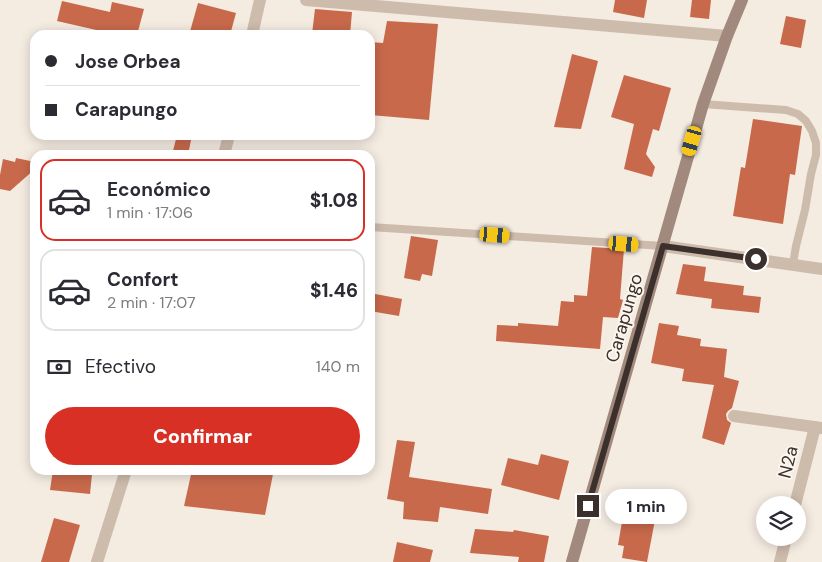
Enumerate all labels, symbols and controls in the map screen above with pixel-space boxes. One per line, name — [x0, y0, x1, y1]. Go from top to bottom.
text: Jose Orbea — [75, 49, 181, 74]
text: Carapungo — [75, 97, 177, 122]
car — [680, 125, 703, 157]
text: Económico — [107, 177, 211, 202]
icon: car — [47, 178, 92, 223]
text: $1.08 — [310, 188, 358, 213]
text: 1 min · 17:06 — [107, 202, 193, 223]
car — [479, 226, 510, 244]
car — [608, 235, 639, 253]
route start — [745, 248, 767, 270]
text: Confort — [107, 267, 179, 292]
icon: car — [47, 268, 92, 313]
street label: Carapungo — [600, 271, 648, 365]
text: $1.46 — [310, 278, 358, 303]
text: 2 min · 17:07 — [107, 292, 195, 313]
icon: cash — [45, 353, 73, 381]
text: Efectivo — [85, 354, 156, 379]
text: 140 m — [316, 356, 360, 377]
button: Confirmar — [45, 407, 360, 465]
street label: N2a — [772, 443, 804, 481]
callout: 1 min — [606, 488, 688, 524]
route end — [577, 495, 599, 517]
text: 1 min — [626, 496, 666, 517]
map controls — [756, 496, 806, 546]
button: layers — [756, 496, 806, 546]

